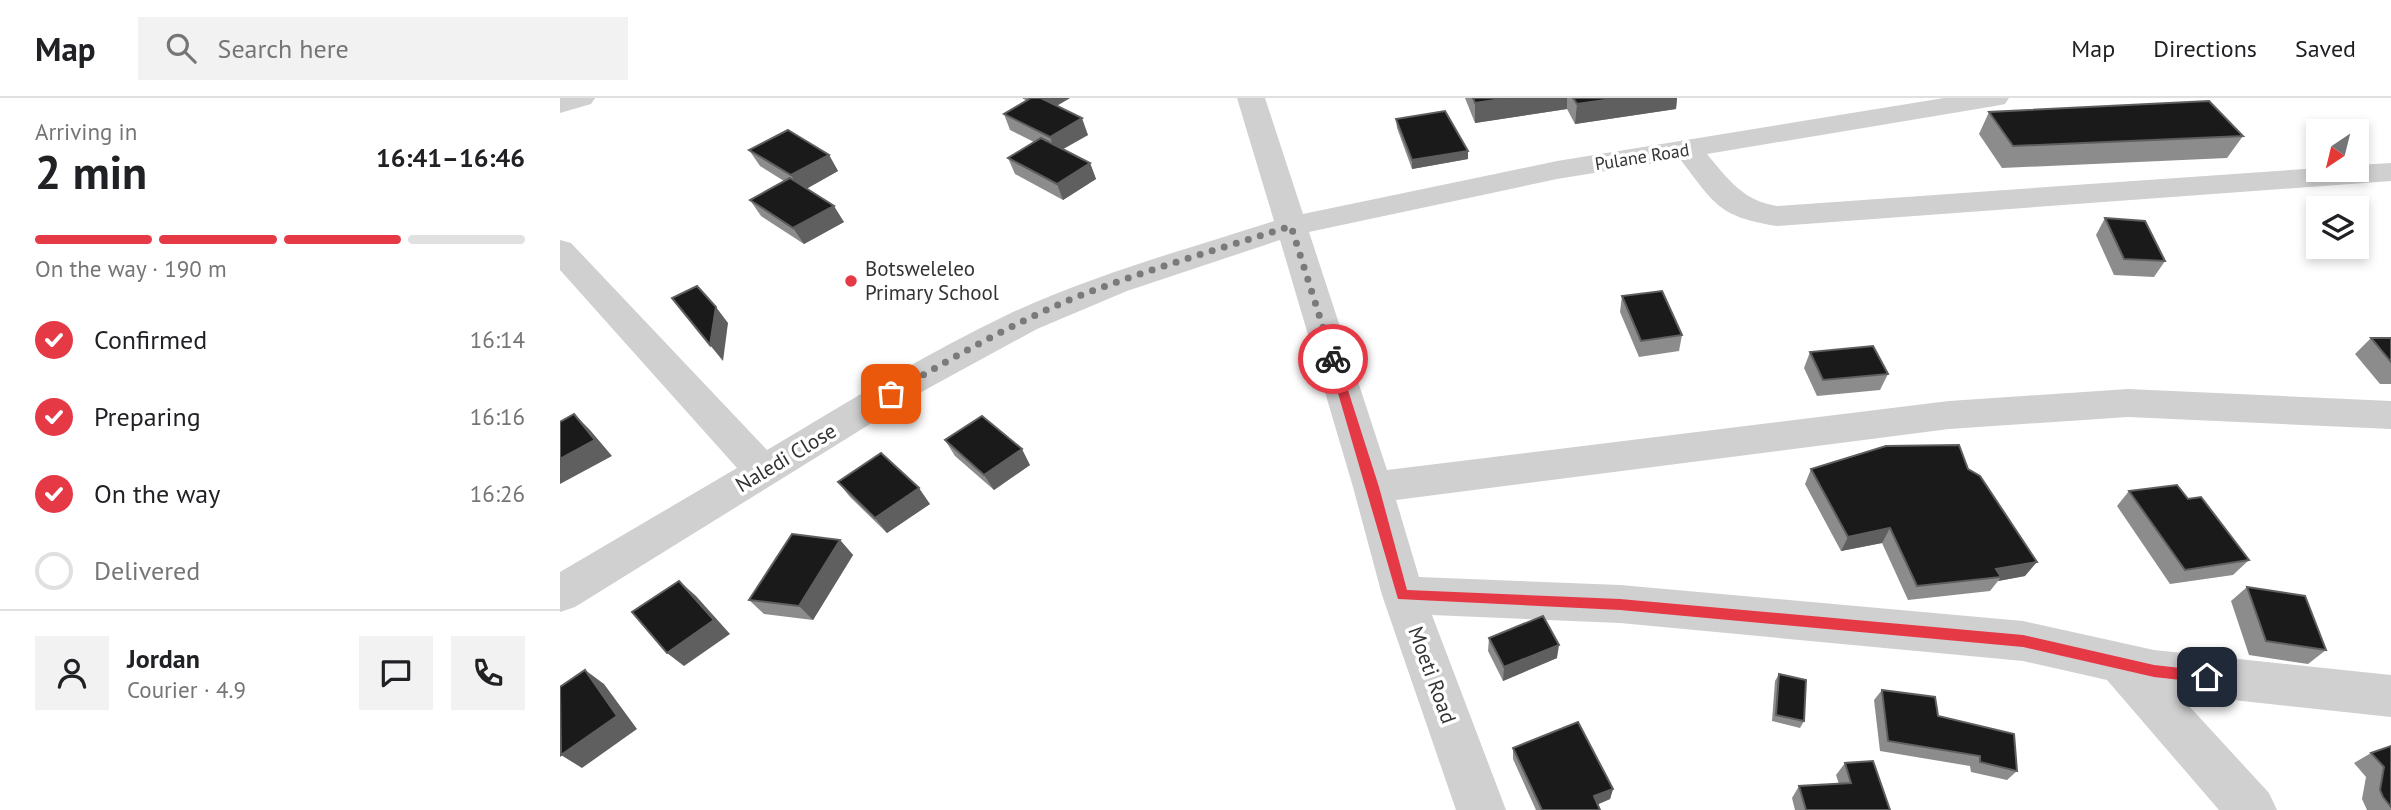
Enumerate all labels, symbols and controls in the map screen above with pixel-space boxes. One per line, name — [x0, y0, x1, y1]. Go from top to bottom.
search box — [138, 17, 628, 80]
text: Map — [35, 27, 96, 70]
icon: search — [162, 29, 200, 67]
text: Search here — [218, 32, 349, 65]
text: Map — [2071, 33, 2115, 64]
text: Directions — [2153, 33, 2257, 64]
text: Saved — [2295, 33, 2356, 64]
text: Arriving in — [35, 117, 137, 146]
north arrow — [2306, 119, 2370, 182]
map controls — [2306, 119, 2369, 259]
street label: Pulane Road — [1593, 138, 1691, 175]
text: 16:41–16:46 — [376, 141, 525, 174]
text: 2 min — [35, 142, 147, 202]
button: layers — [2306, 196, 2369, 259]
text: On the way · 190 m — [35, 254, 227, 283]
place label: Botsweleleo Primary School — [865, 255, 999, 306]
marker: Botsweleleo Primary School — [843, 273, 859, 289]
icon: check — [35, 321, 73, 359]
text: Confirmed — [94, 323, 207, 356]
courier — [1298, 324, 1368, 394]
text: 16:14 — [470, 325, 525, 354]
icon: bike — [1314, 340, 1352, 378]
pin — [861, 364, 921, 424]
icon: bag — [872, 375, 910, 413]
icon: check — [35, 398, 73, 436]
text: Preparing — [94, 400, 201, 433]
text: 16:16 — [470, 402, 525, 431]
street label: Naledi Close — [730, 417, 841, 498]
icon: check — [35, 475, 73, 513]
text: On the way — [94, 477, 220, 510]
text: 16:26 — [470, 479, 525, 508]
text: Delivered — [94, 554, 200, 587]
street label: Moeti Road — [1402, 623, 1462, 727]
button: person — [35, 636, 109, 710]
button: chat — [359, 636, 433, 710]
button: phone — [451, 636, 525, 710]
text: Jordan — [127, 642, 200, 675]
pin — [2177, 647, 2237, 707]
icon: home — [2188, 658, 2226, 696]
text: Courier · 4.9 — [127, 675, 246, 704]

